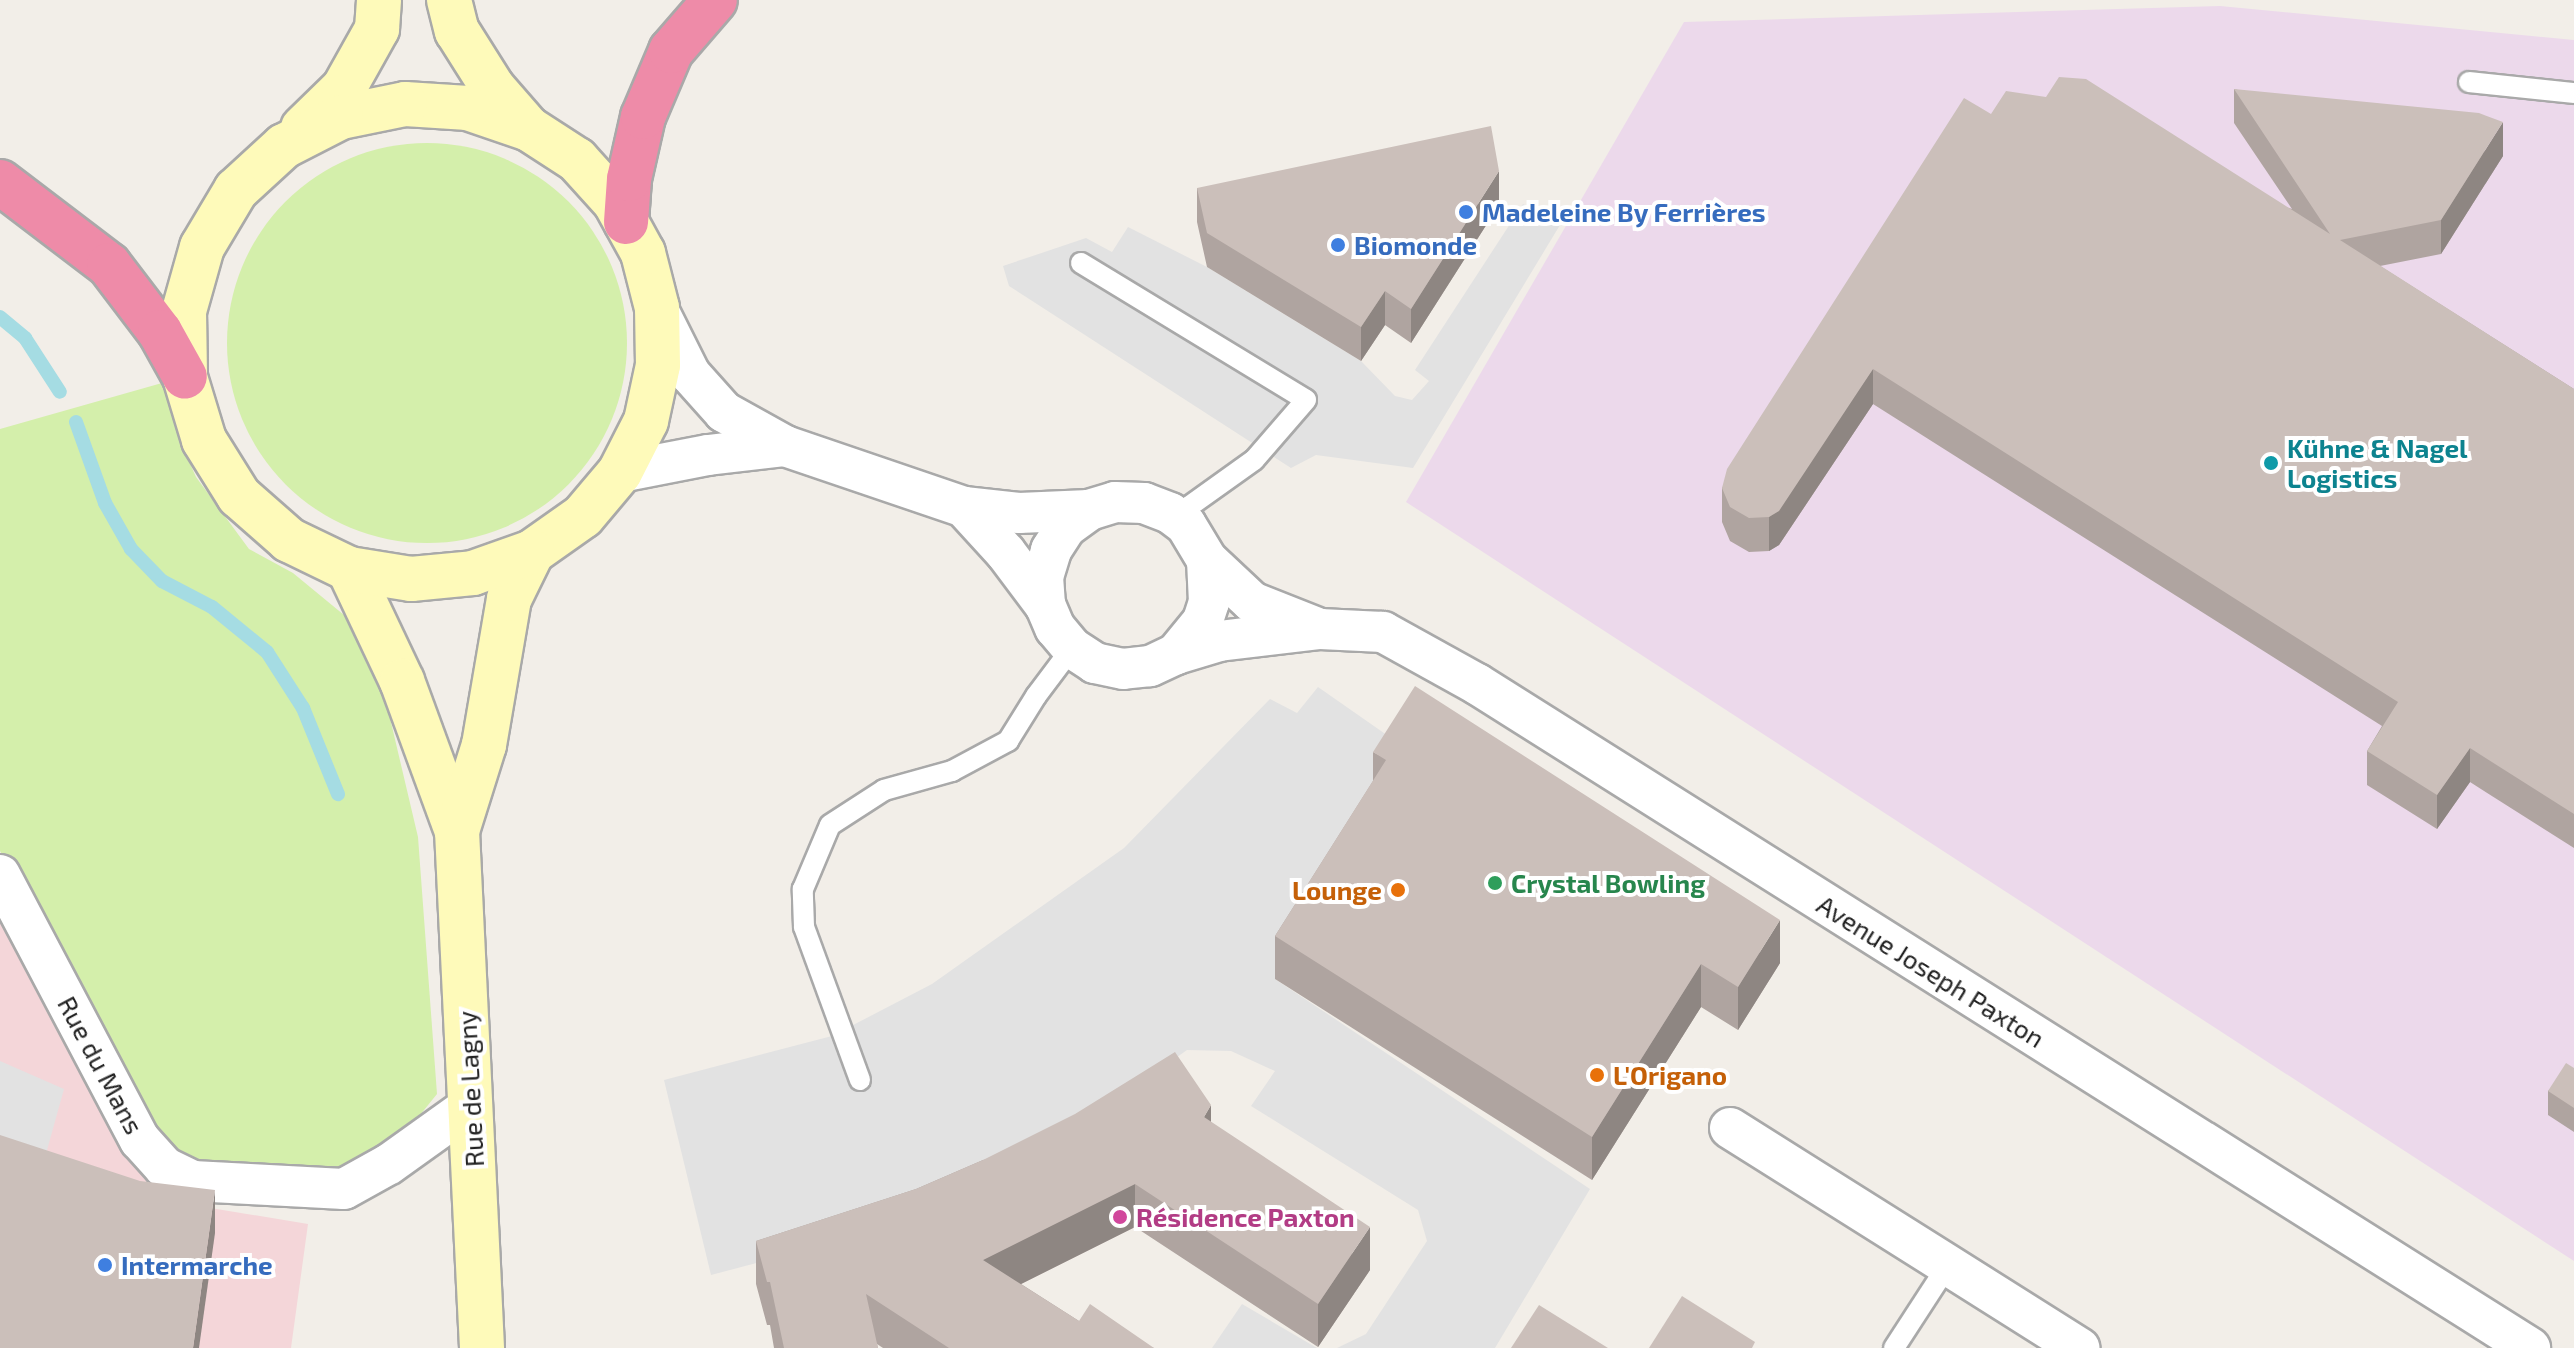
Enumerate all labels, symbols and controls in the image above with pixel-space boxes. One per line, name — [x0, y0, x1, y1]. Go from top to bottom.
place label: Madeleine By Ferrières — [1482, 196, 1766, 228]
marker: Madeleine By Ferrières — [1457, 203, 1475, 221]
place label: Biomonde — [1354, 229, 1477, 261]
marker: Biomonde — [1329, 236, 1347, 254]
place label: Kühne & Nagel Logistics — [2287, 432, 2468, 494]
marker: Kühne & Nagel Logistics — [2262, 454, 2280, 472]
place label: Crystal Bowling — [1511, 867, 1706, 899]
place label: Lounge — [1292, 874, 1382, 906]
marker: Crystal Bowling — [1486, 874, 1504, 892]
marker: Lounge — [1389, 881, 1407, 899]
street label: Avenue Joseph Paxton — [1811, 888, 2051, 1054]
street label: Rue du Mans — [52, 991, 150, 1139]
street label: Rue de Lagny — [450, 1010, 490, 1168]
place label: L'Origano — [1613, 1059, 1727, 1091]
marker: L'Origano — [1588, 1066, 1606, 1084]
place label: Résidence Paxton — [1136, 1201, 1355, 1233]
marker: Résidence Paxton — [1111, 1208, 1129, 1226]
place label: Intermarche — [121, 1249, 273, 1281]
marker: Intermarche — [96, 1256, 114, 1274]

